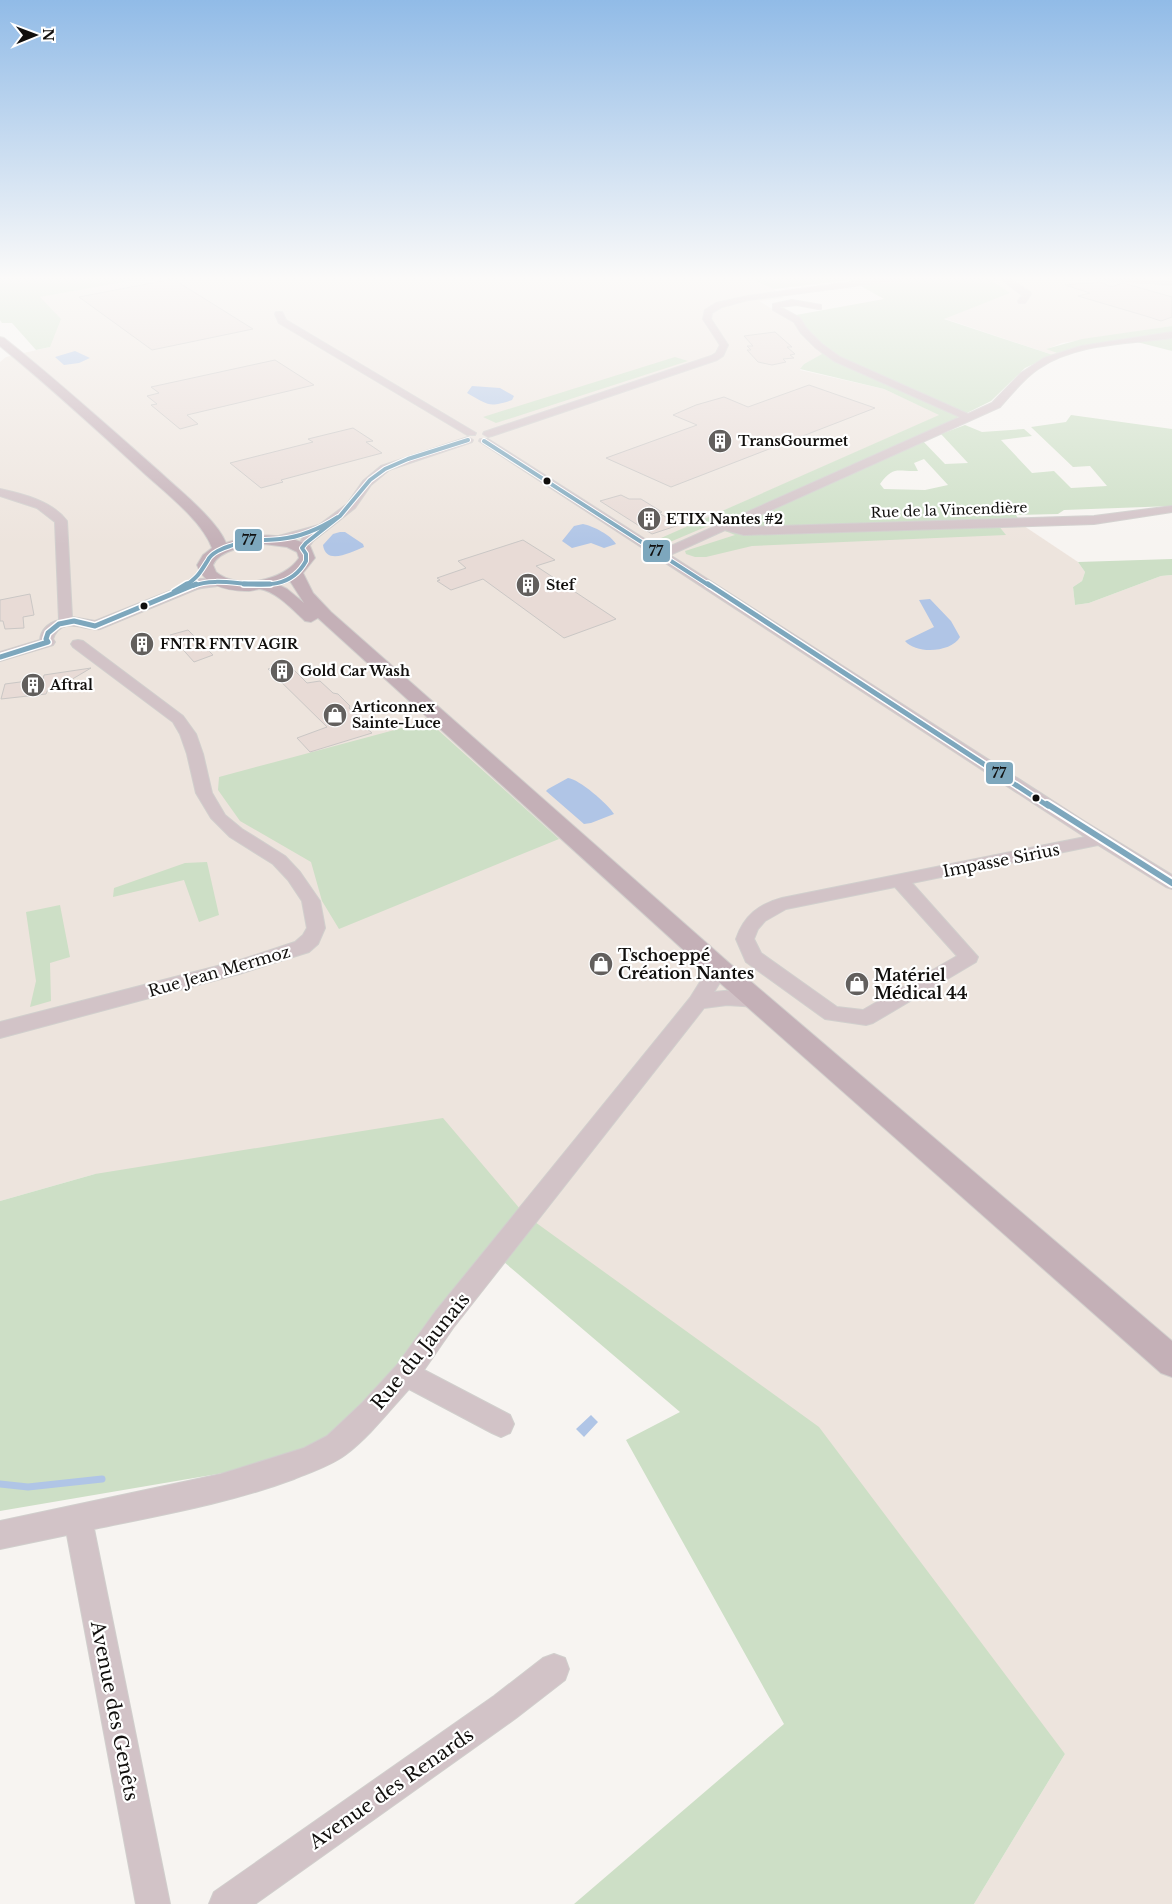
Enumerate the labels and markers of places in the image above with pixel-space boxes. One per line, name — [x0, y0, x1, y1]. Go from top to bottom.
building icon: TransGourmet — [707, 428, 733, 454]
place label: TransGourmet — [738, 432, 849, 450]
unlabelled marker — [542, 476, 552, 486]
building icon: ETIX Nantes #2 — [636, 506, 662, 532]
place label: ETIX Nantes #2 — [666, 510, 783, 528]
building icon: Stef — [515, 572, 541, 598]
place label: Stef — [546, 576, 577, 594]
unlabelled marker — [139, 601, 149, 611]
building icon: FNTR FNTV AGIR — [129, 631, 155, 657]
place label: FNTR FNTV AGIR — [160, 635, 299, 653]
building icon: Gold Car Wash — [269, 658, 295, 684]
place label: Gold Car Wash — [300, 662, 410, 680]
building icon: Aftral — [20, 672, 46, 698]
place label: Aftral — [49, 676, 93, 694]
place label: Articonnex Sainte-Luce — [351, 698, 441, 732]
shop icon: Articonnex Sainte-Luce — [322, 702, 348, 728]
unlabelled marker — [1031, 793, 1041, 803]
place label: Tschoeppé Création Nantes — [618, 945, 754, 983]
shop icon: Tschoeppé Création Nantes — [588, 951, 614, 977]
place label: Matériel Médical 44 — [874, 965, 968, 1003]
shop icon: Matériel Médical 44 — [844, 971, 870, 997]

